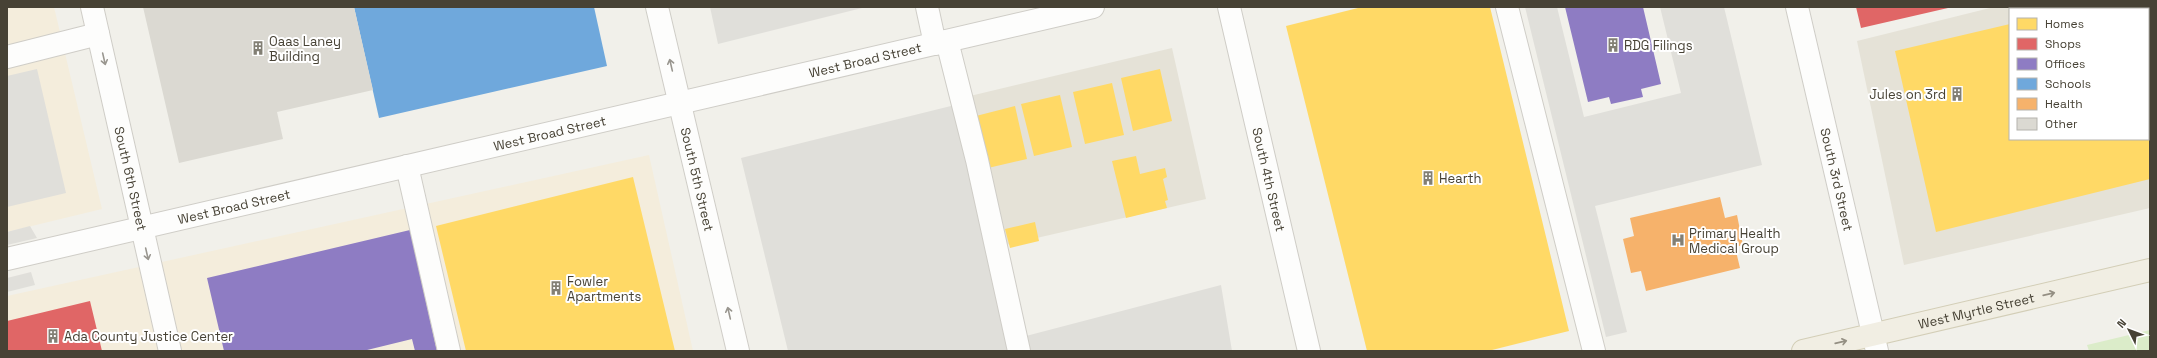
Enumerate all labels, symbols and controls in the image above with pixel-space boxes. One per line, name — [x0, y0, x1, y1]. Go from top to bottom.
legend — [2009, 8, 2149, 140]
text: Homes — [2045, 16, 2084, 32]
place label: Oaas Laney Building — [269, 33, 341, 65]
text: Shops — [2045, 36, 2081, 52]
building icon: RDG Filings — [1605, 37, 1621, 53]
place label: RDG Filings — [1624, 37, 1693, 54]
street label: West Broad Street — [807, 39, 923, 82]
building icon: Oaas Laney Building — [250, 40, 266, 56]
one-way arrow — [100, 52, 108, 65]
text: Offices — [2045, 56, 2085, 72]
one-way arrow — [666, 59, 674, 72]
text: Schools — [2045, 76, 2091, 92]
place label: Jules on 3rd — [1869, 86, 1946, 103]
building icon: Jules on 3rd — [1949, 86, 1965, 102]
text: Health — [2045, 96, 2083, 112]
street label: West Broad Street — [492, 112, 608, 155]
text: Other — [2045, 116, 2078, 132]
street label: South 6th Street — [110, 125, 150, 233]
street label: South 5th Street — [677, 126, 718, 233]
street label: South 4th Street — [1248, 126, 1289, 233]
street label: South 3rd Street — [1816, 126, 1857, 233]
building icon: Hearth — [1420, 170, 1436, 186]
place label: Hearth — [1439, 170, 1482, 187]
street label: West Broad Street — [176, 186, 292, 228]
place label: Primary Health Medical Group — [1689, 225, 1781, 257]
hospital icon: Primary Health Medical Group — [1670, 232, 1686, 248]
one-way arrow — [144, 247, 152, 260]
place label: Fowler Apartments — [567, 273, 642, 305]
building icon: Fowler Apartments — [548, 280, 564, 296]
street label: West Myrtle Street — [1917, 289, 2036, 333]
one-way arrow — [2042, 289, 2055, 297]
one-way arrow — [725, 307, 733, 320]
north arrow — [2109, 310, 2149, 350]
text: N — [2114, 316, 2129, 331]
building icon: Ada County Justice Center — [45, 328, 61, 344]
place label: Ada County Justice Center — [64, 328, 233, 345]
one-way arrow — [1834, 338, 1847, 346]

